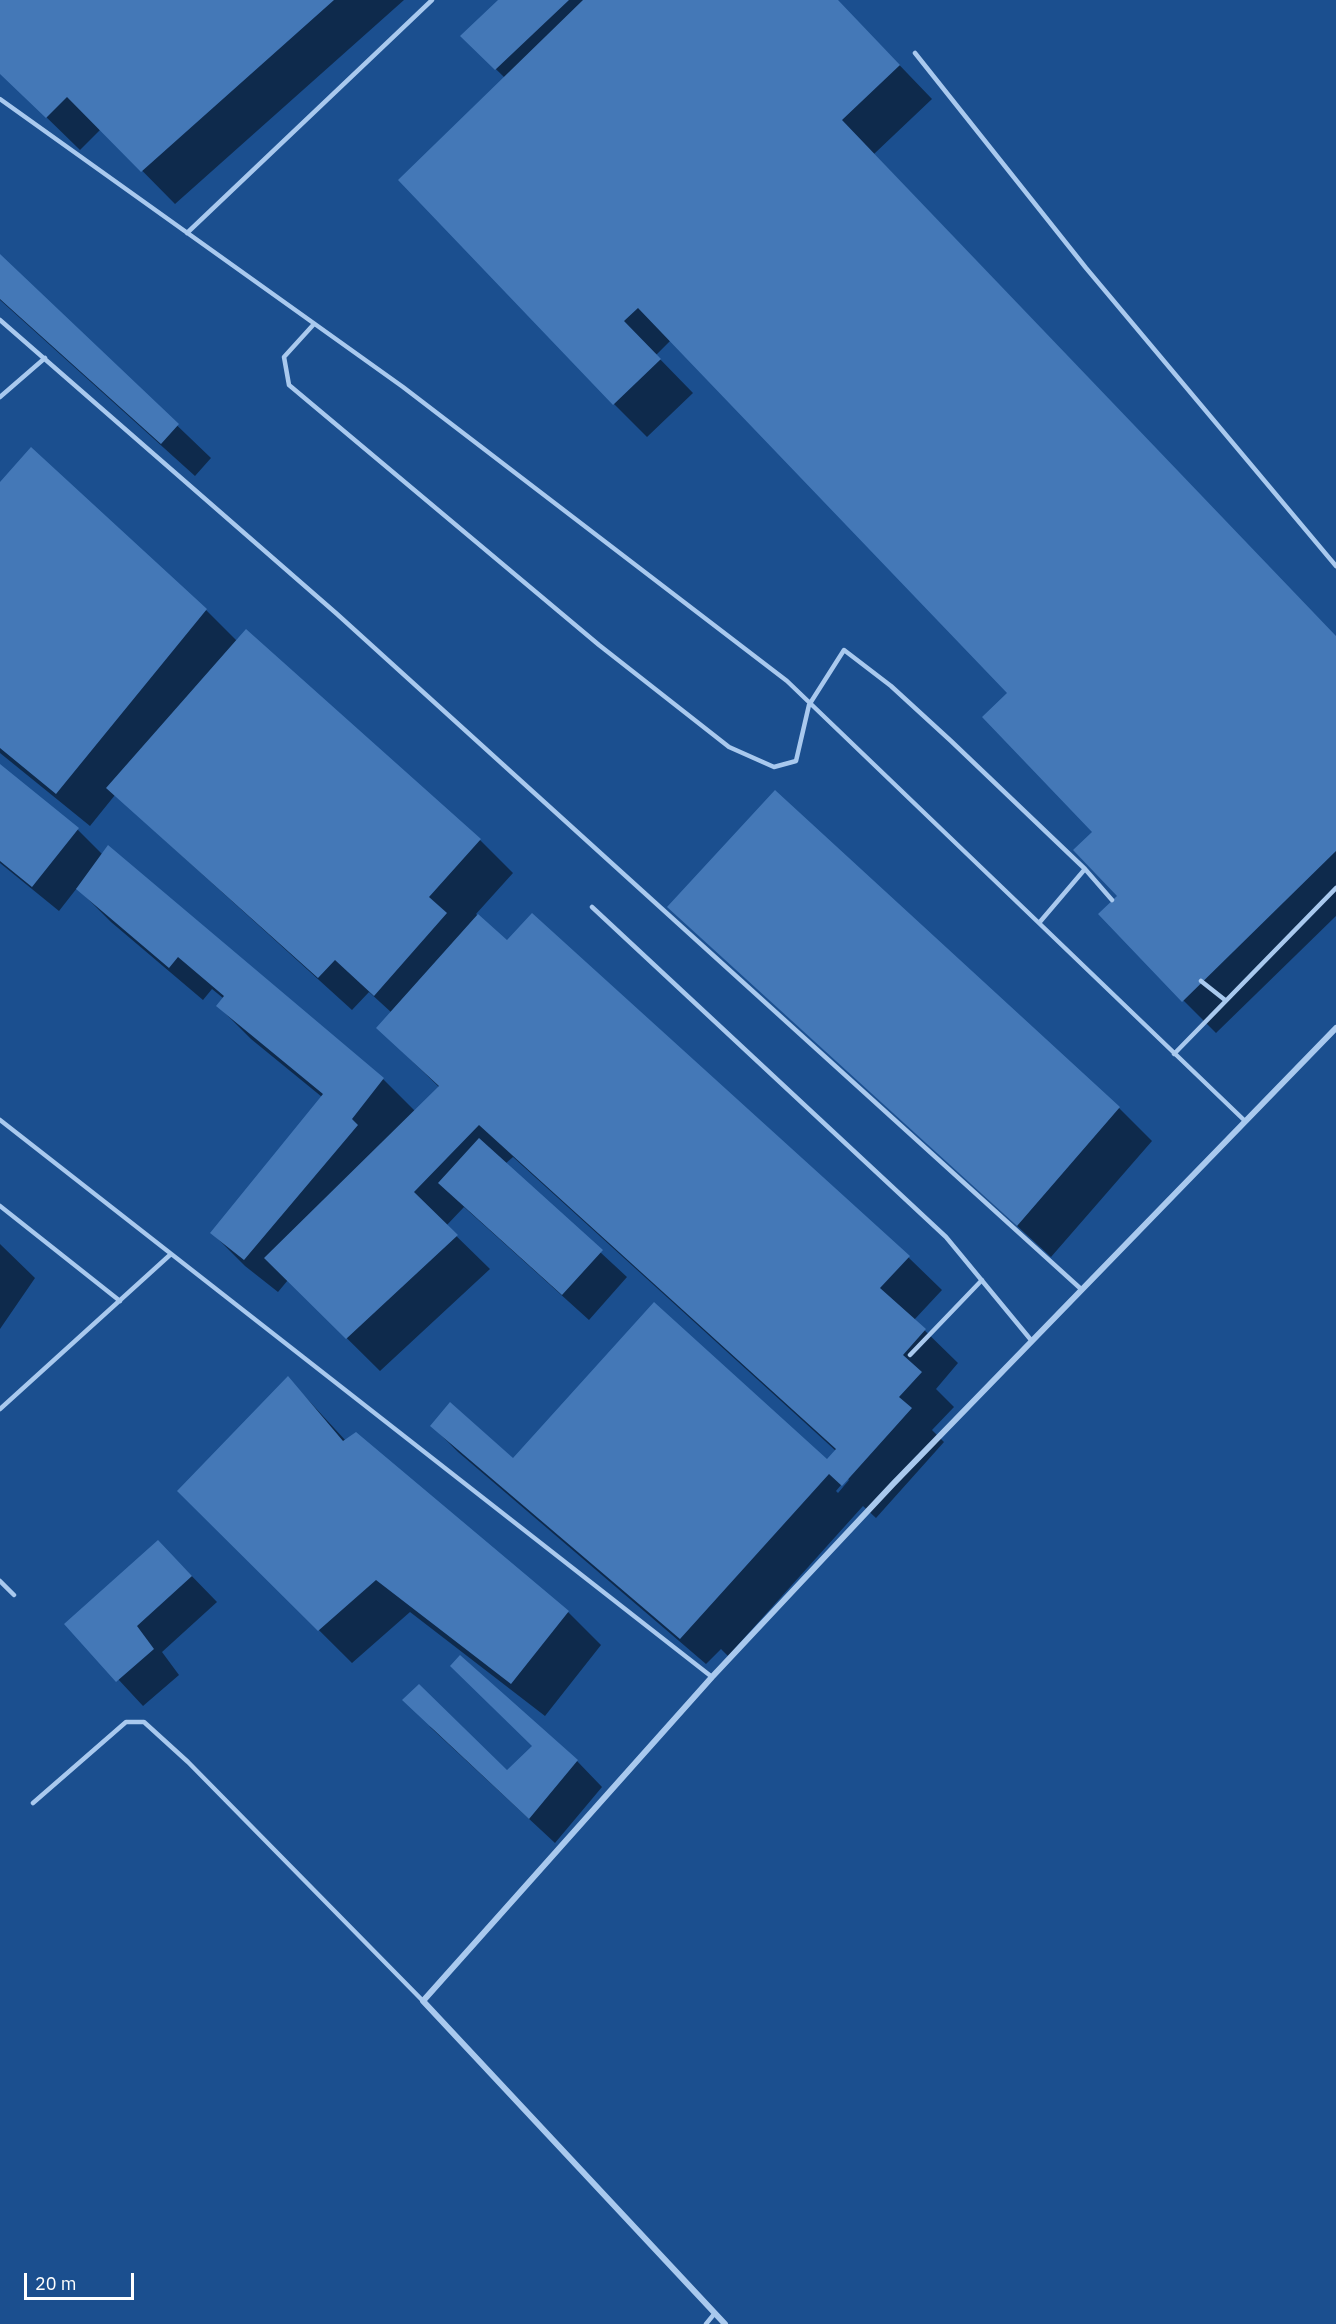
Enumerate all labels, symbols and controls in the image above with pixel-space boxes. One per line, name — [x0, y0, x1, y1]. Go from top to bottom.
scale bar — [27, 2261, 136, 2299]
text: 20 m — [35, 2272, 77, 2295]

